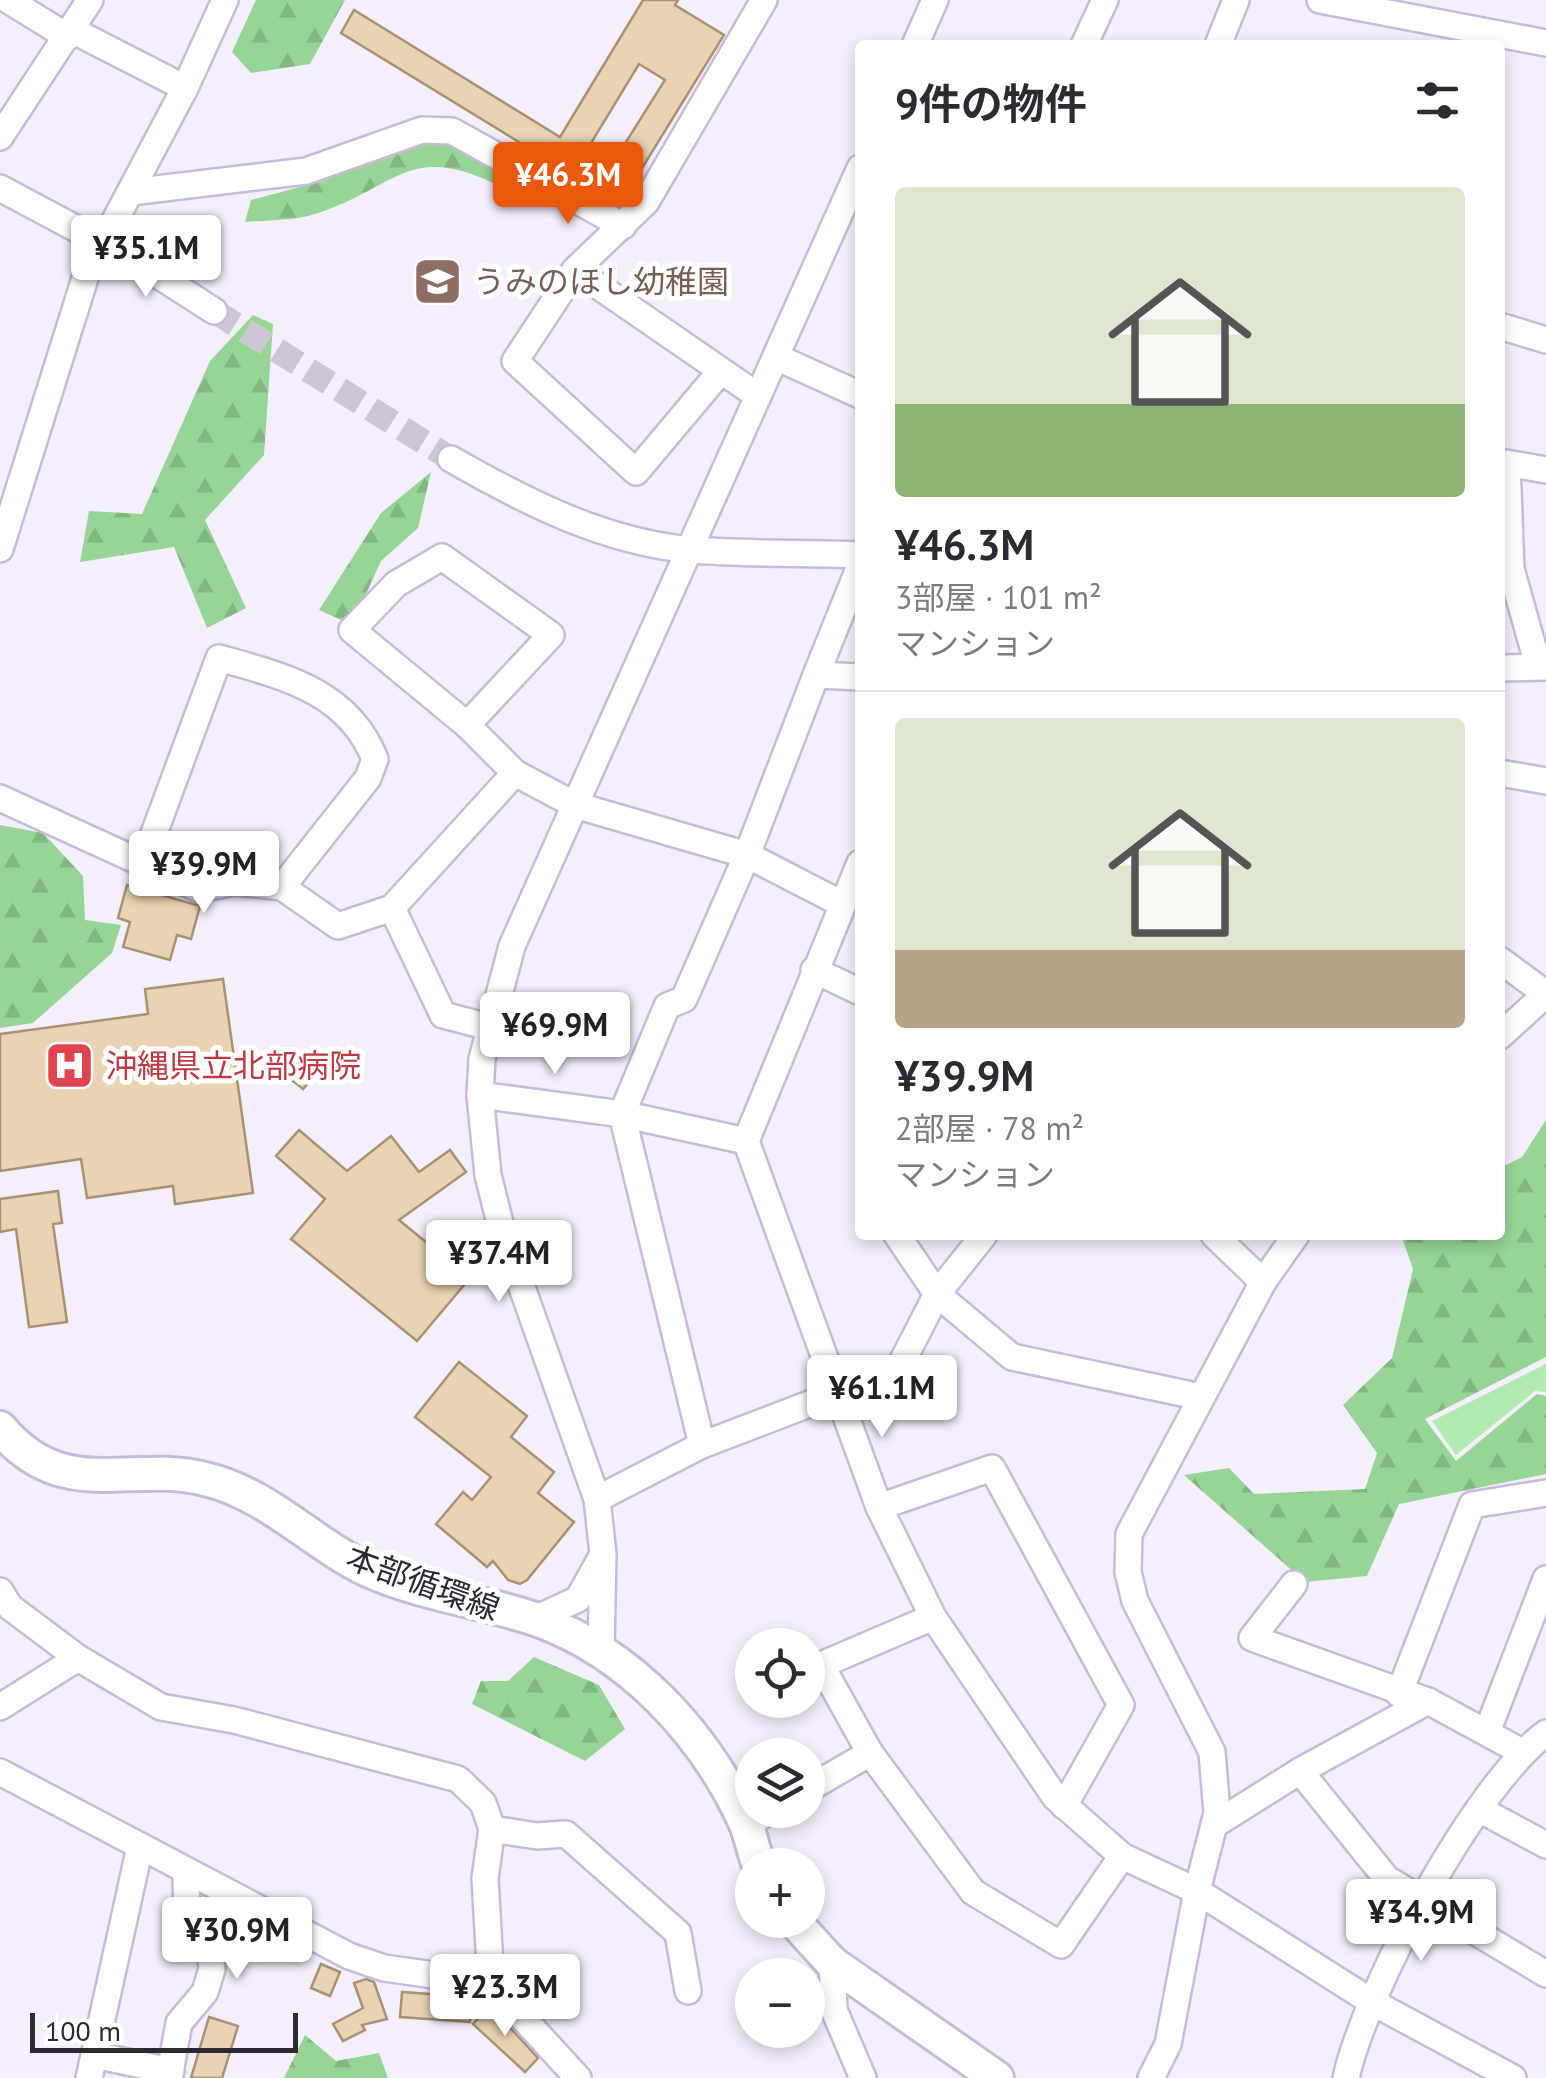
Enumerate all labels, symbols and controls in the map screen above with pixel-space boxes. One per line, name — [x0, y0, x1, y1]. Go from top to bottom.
icon: filters — [1410, 73, 1465, 128]
text: 9件の物件 — [895, 76, 1087, 131]
pin: ¥46.3M — [487, 142, 649, 227]
text: ¥46.3M — [515, 153, 621, 195]
pin: ¥35.1M — [65, 215, 227, 300]
text: ¥35.1M — [93, 226, 199, 268]
icon: home — [1090, 252, 1270, 432]
school or university icon: うみのほし幼稚園 — [412, 256, 464, 308]
place label: うみのほし幼稚園 — [473, 260, 729, 302]
text: ¥46.3M — [895, 517, 1034, 572]
text: 3部屋 · 101 m² — [895, 576, 1102, 618]
text: マンション — [895, 622, 1055, 664]
icon: home — [1090, 783, 1270, 963]
pin: ¥39.9M — [123, 831, 285, 916]
text: ¥39.9M — [151, 842, 257, 884]
pin: ¥69.9M — [474, 992, 636, 1077]
text: ¥69.9M — [502, 1003, 608, 1045]
hospital icon: 沖縄県立北部病院 — [44, 1040, 96, 1092]
place label: 沖縄県立北部病院 — [105, 1044, 361, 1086]
text: ¥39.9M — [895, 1048, 1034, 1103]
text: 2部屋 · 78 m² — [895, 1107, 1084, 1149]
text: マンション — [895, 1153, 1055, 1195]
pin: ¥37.4M — [418, 1220, 580, 1305]
text: ¥37.4M — [448, 1231, 550, 1273]
pin: ¥61.1M — [801, 1355, 963, 1440]
text: ¥61.1M — [829, 1366, 935, 1408]
street label: 本部循環線 — [341, 1535, 506, 1629]
map controls — [735, 1628, 825, 2048]
button: locate — [735, 1628, 825, 1718]
button: layers — [735, 1738, 825, 1828]
button: + — [735, 1848, 825, 1938]
pin: ¥34.9M — [1340, 1879, 1502, 1964]
text: ¥34.9M — [1368, 1890, 1474, 1932]
pin: ¥30.9M — [156, 1897, 318, 1982]
text: ¥30.9M — [184, 1908, 290, 1950]
pin: ¥23.3M — [424, 1954, 586, 2039]
button: − — [735, 1958, 825, 2048]
text: ¥23.3M — [452, 1965, 558, 2007]
scale bar — [30, 2008, 298, 2052]
text: 100 m — [45, 2012, 121, 2049]

